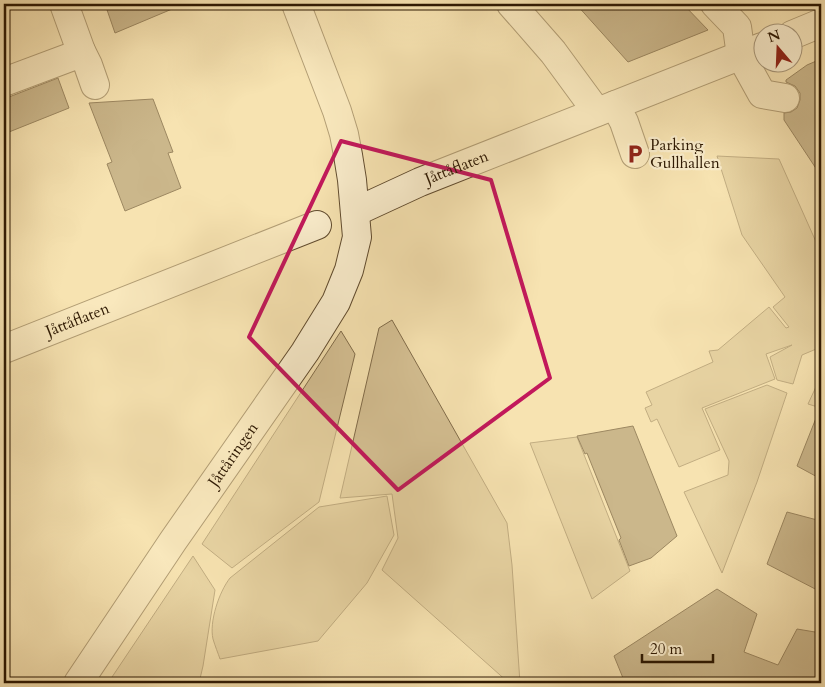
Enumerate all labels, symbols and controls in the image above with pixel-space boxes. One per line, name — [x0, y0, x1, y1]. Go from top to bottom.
north arrow — [752, 22, 802, 72]
text: N — [765, 25, 783, 47]
place label: Parking Gullhallen — [650, 134, 720, 174]
parking icon: Parking Gullhallen — [624, 143, 646, 165]
street label: Jåttåflaten — [420, 145, 492, 191]
street label: Jåttåflaten — [40, 297, 113, 343]
street label: Jåttåringen — [202, 418, 263, 493]
scale bar — [642, 632, 714, 664]
text: 20 m — [650, 639, 682, 659]

